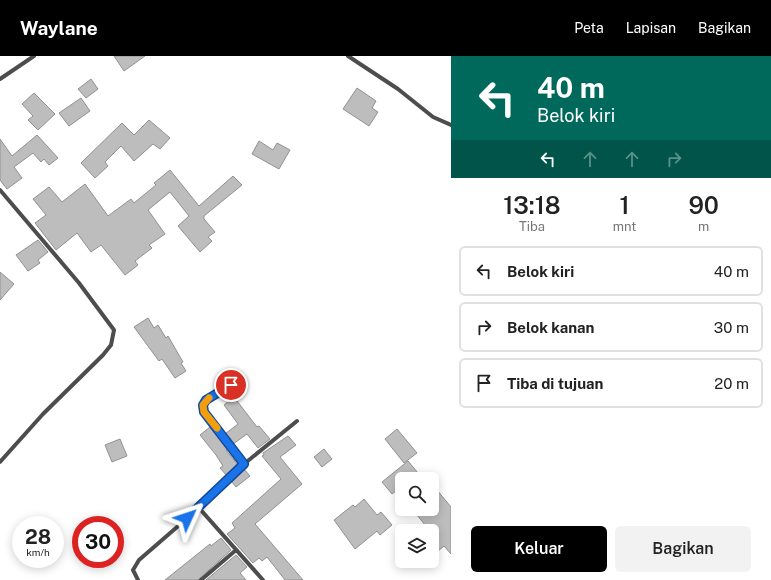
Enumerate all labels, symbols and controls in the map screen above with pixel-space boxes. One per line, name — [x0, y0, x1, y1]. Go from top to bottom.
text: Waylane — [20, 17, 98, 39]
text: Peta — [574, 20, 604, 36]
text: Lapisan — [626, 20, 676, 36]
text: Bagikan — [698, 20, 751, 36]
text: 40 m — [537, 71, 605, 104]
icon: left — [471, 72, 523, 124]
text: Belok kiri — [537, 105, 615, 126]
icon: left — [537, 148, 559, 170]
icon: ahead — [579, 148, 601, 170]
icon: ahead — [621, 148, 643, 170]
icon: right — [663, 148, 685, 170]
text: 13:18 — [503, 191, 561, 219]
text: 1 — [620, 191, 630, 219]
text: 90 — [688, 191, 719, 219]
text: Tiba — [519, 219, 545, 234]
text: mnt — [613, 219, 636, 234]
text: m — [698, 219, 709, 234]
icon: left — [473, 260, 495, 282]
text: Belok kiri — [507, 263, 574, 280]
text: 40 m — [714, 263, 749, 280]
icon: right — [473, 316, 495, 338]
text: Belok kanan — [507, 319, 594, 336]
text: 30 m — [714, 319, 749, 336]
pin — [214, 368, 248, 402]
icon: arrive — [473, 372, 495, 394]
icon: arrive — [220, 374, 242, 396]
text: Tiba di tujuan — [507, 375, 603, 392]
text: 20 m — [714, 375, 749, 392]
map controls — [395, 472, 439, 568]
button: search — [395, 472, 439, 516]
position arrow — [166, 497, 208, 539]
speed limit sign: 30 — [72, 516, 124, 568]
button: layers — [395, 524, 439, 568]
text: 28 — [25, 525, 51, 549]
button: Keluar — [471, 526, 607, 572]
button: Bagikan — [615, 526, 751, 572]
text: km/h — [26, 546, 50, 558]

